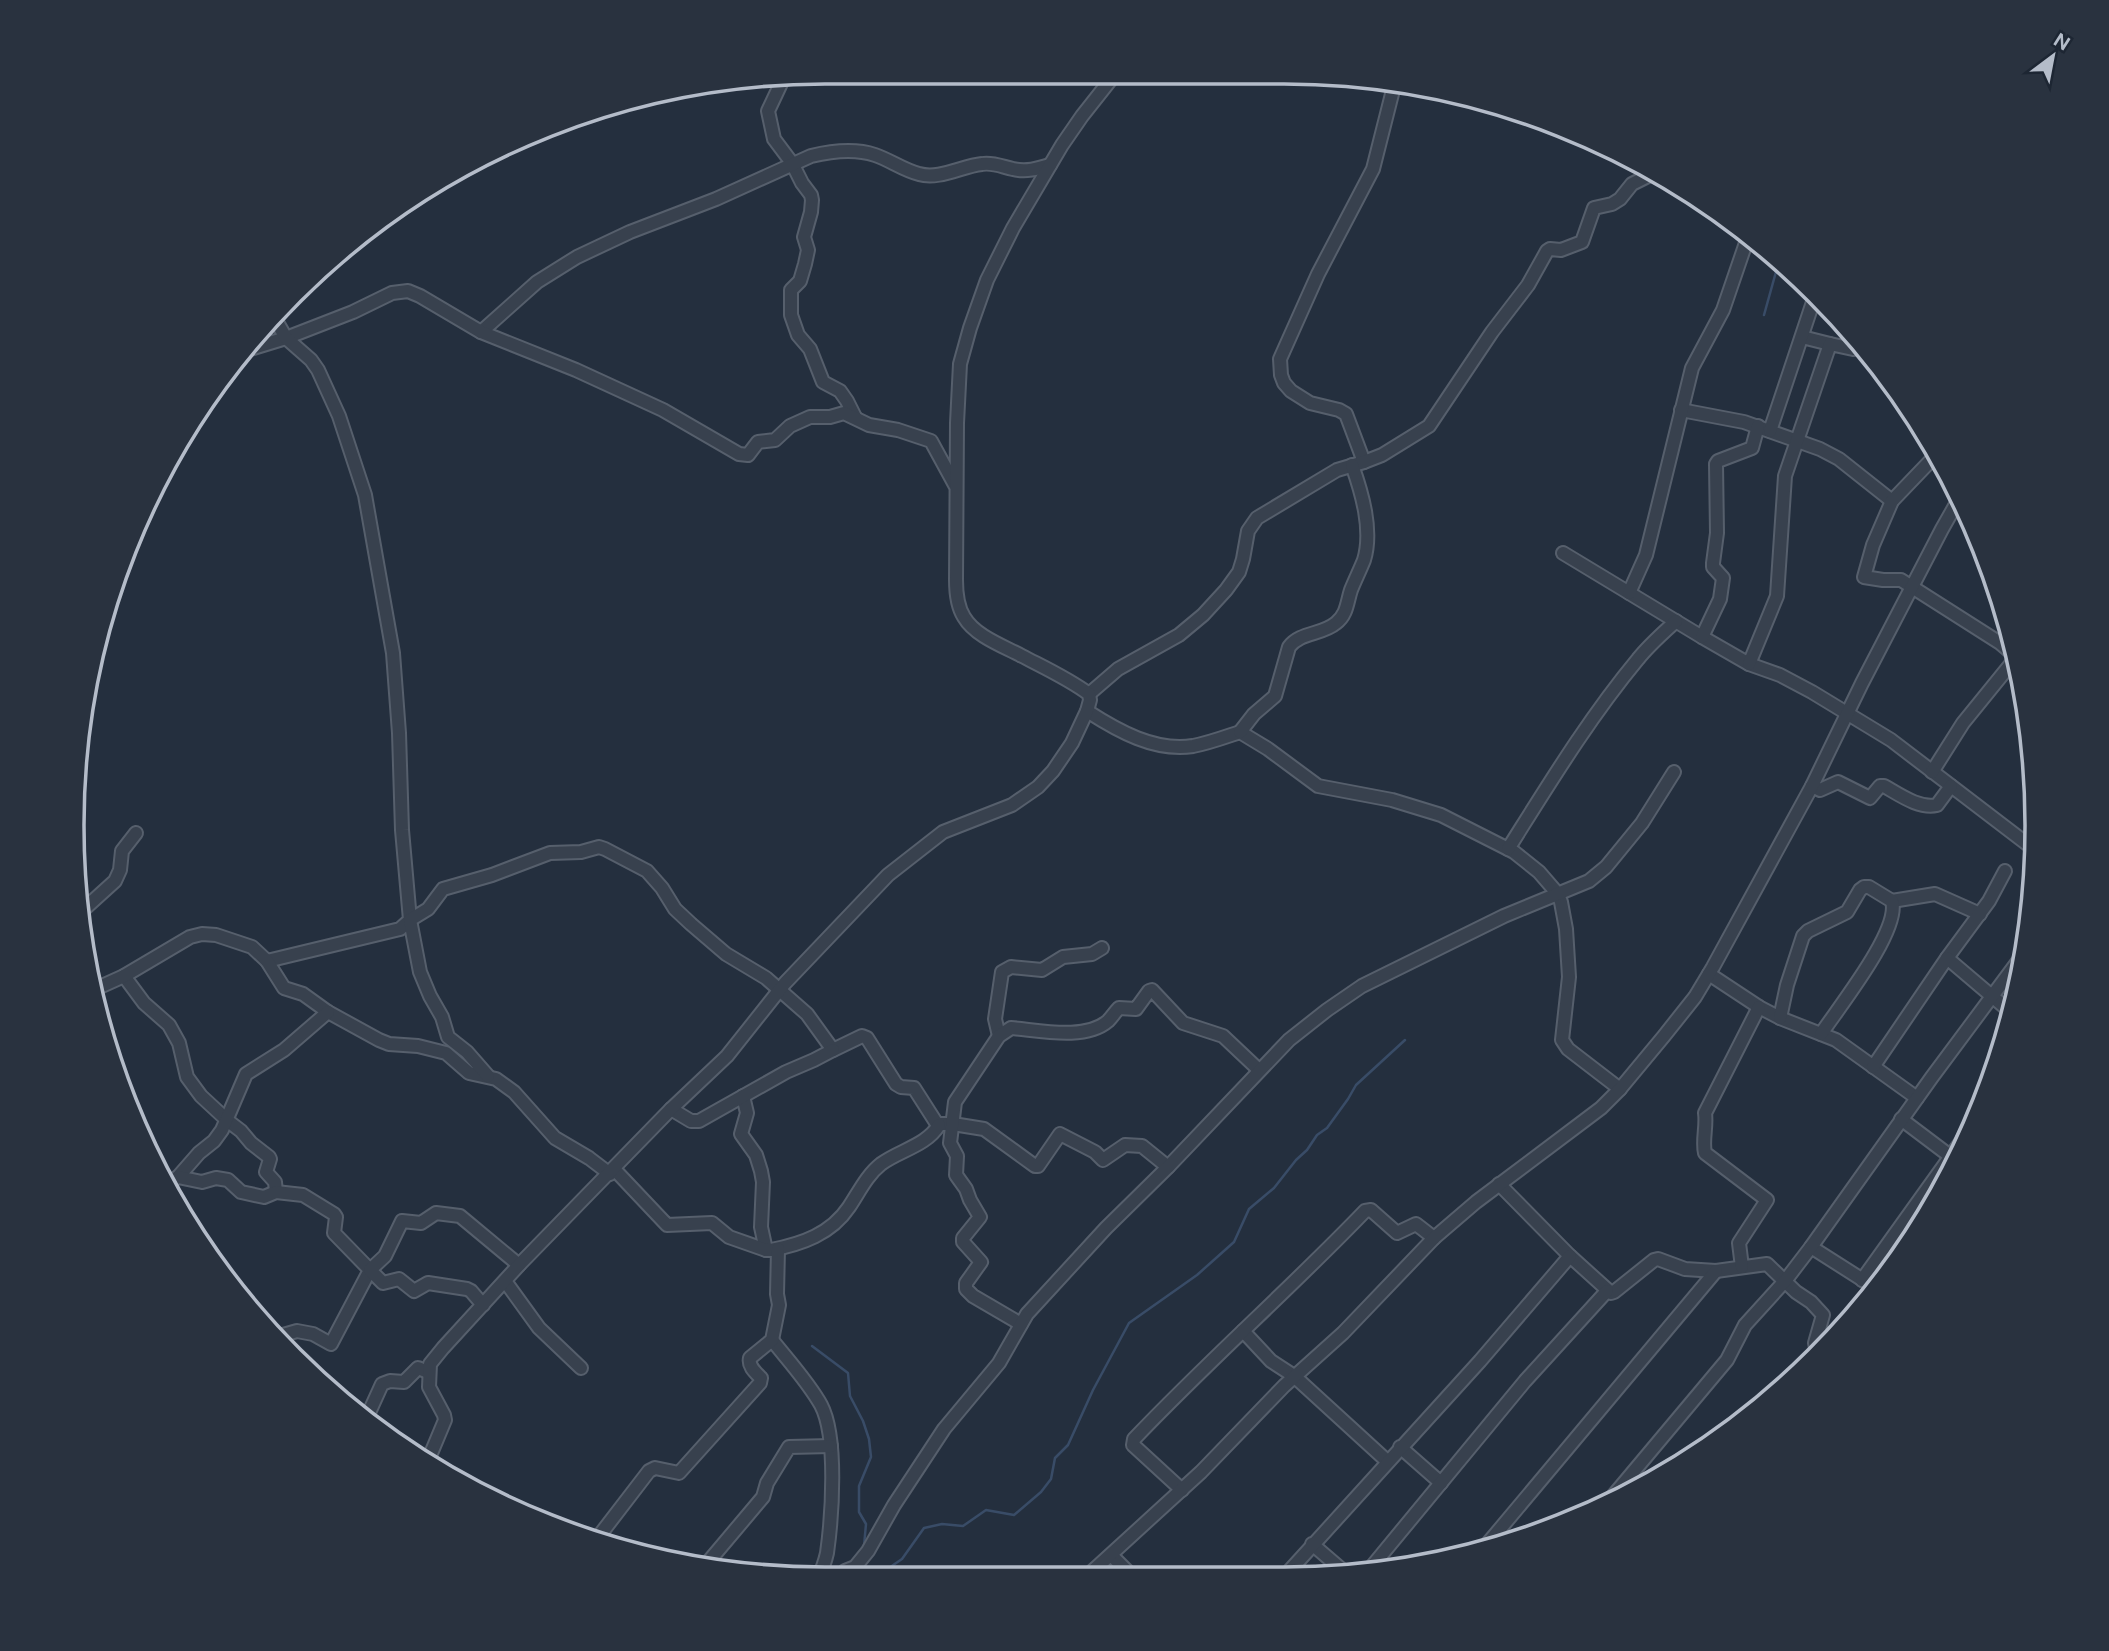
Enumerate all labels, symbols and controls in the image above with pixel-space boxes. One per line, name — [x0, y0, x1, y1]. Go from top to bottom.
north arrow — [2018, 21, 2088, 91]
text: N — [2050, 28, 2074, 55]

